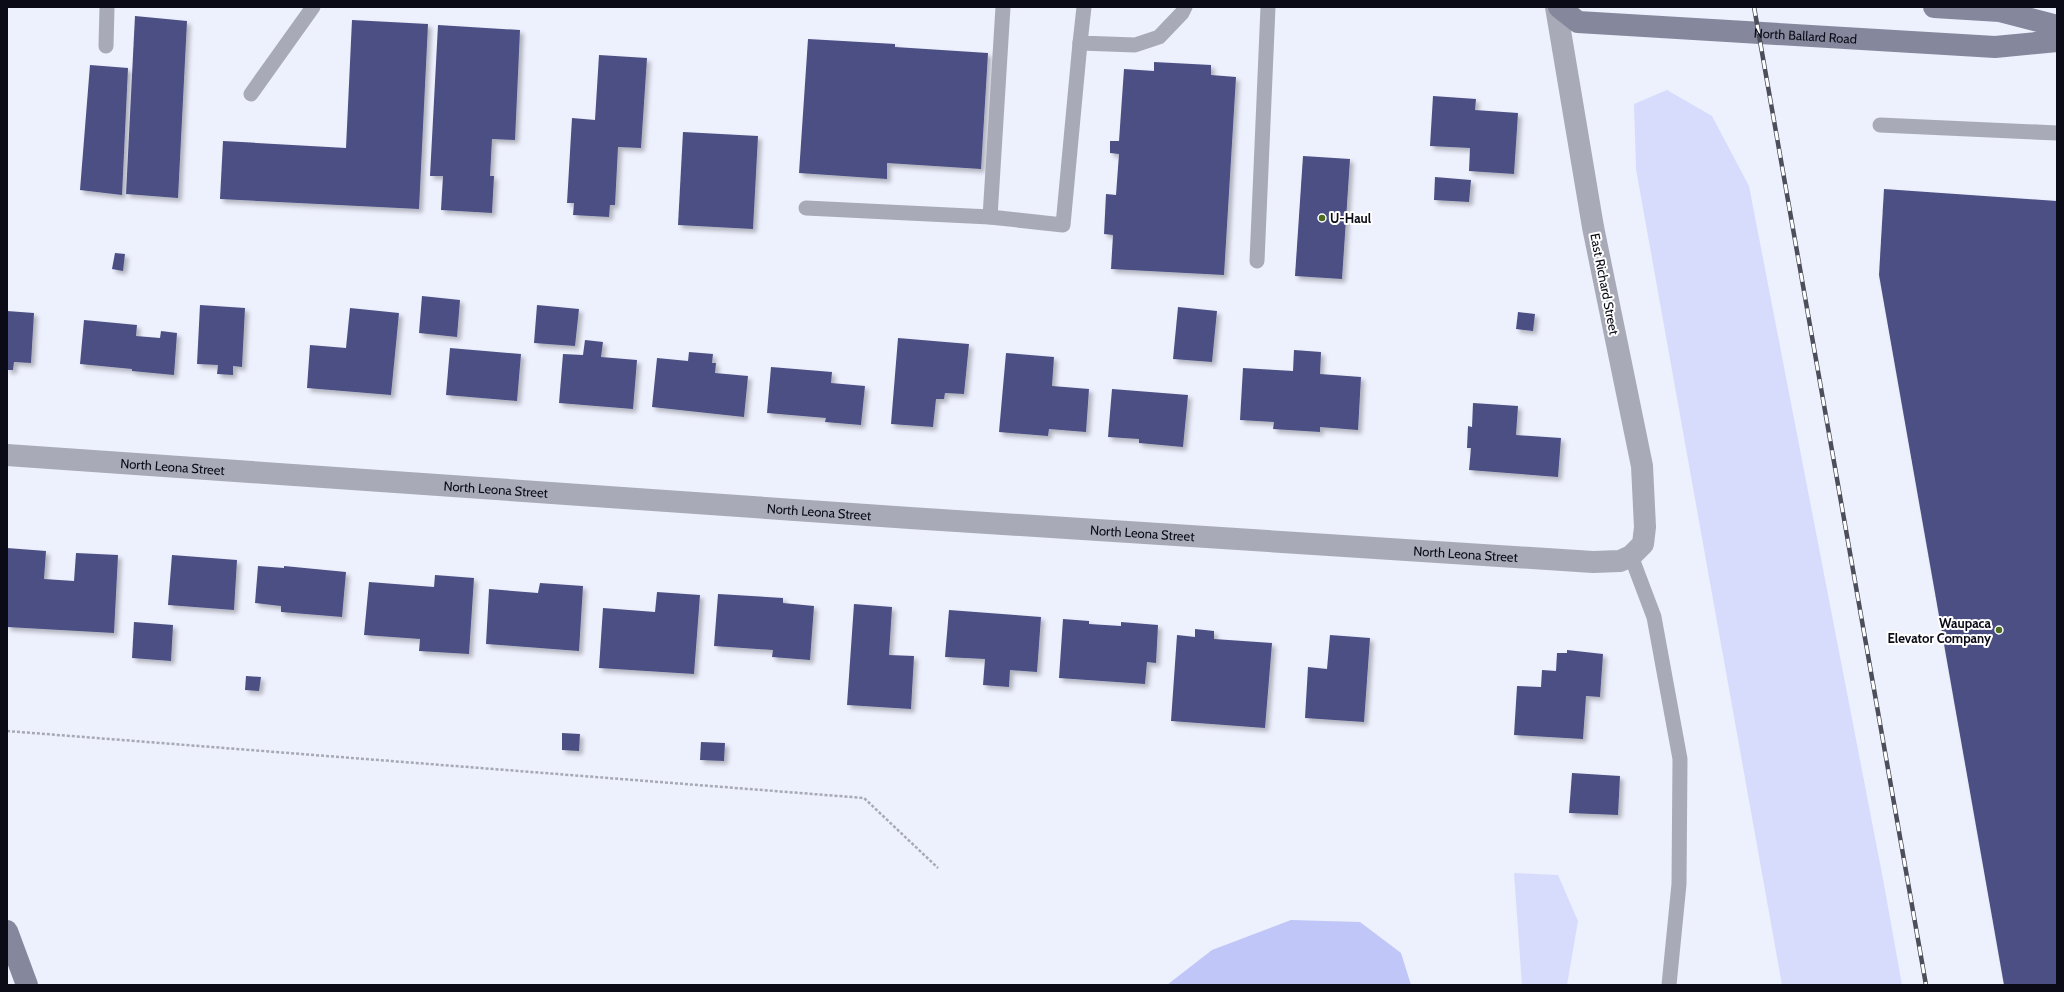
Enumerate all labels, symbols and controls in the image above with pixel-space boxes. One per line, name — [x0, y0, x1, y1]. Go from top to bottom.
street label: North Ballard Road — [1753, 25, 1857, 47]
place label: U-Haul — [1330, 210, 1372, 226]
marker: U-Haul — [1317, 213, 1327, 223]
street label: East Richard Street — [1587, 232, 1623, 337]
street label: North Leona Street — [120, 455, 226, 478]
street label: North Leona Street — [443, 477, 549, 501]
street label: North Leona Street — [766, 500, 872, 523]
street label: North Leona Street — [1090, 522, 1196, 544]
street label: North Leona Street — [1413, 542, 1519, 565]
place label: Waupaca Elevator Company — [1887, 615, 1992, 646]
marker: Waupaca Elevator Company — [1994, 625, 2004, 635]

